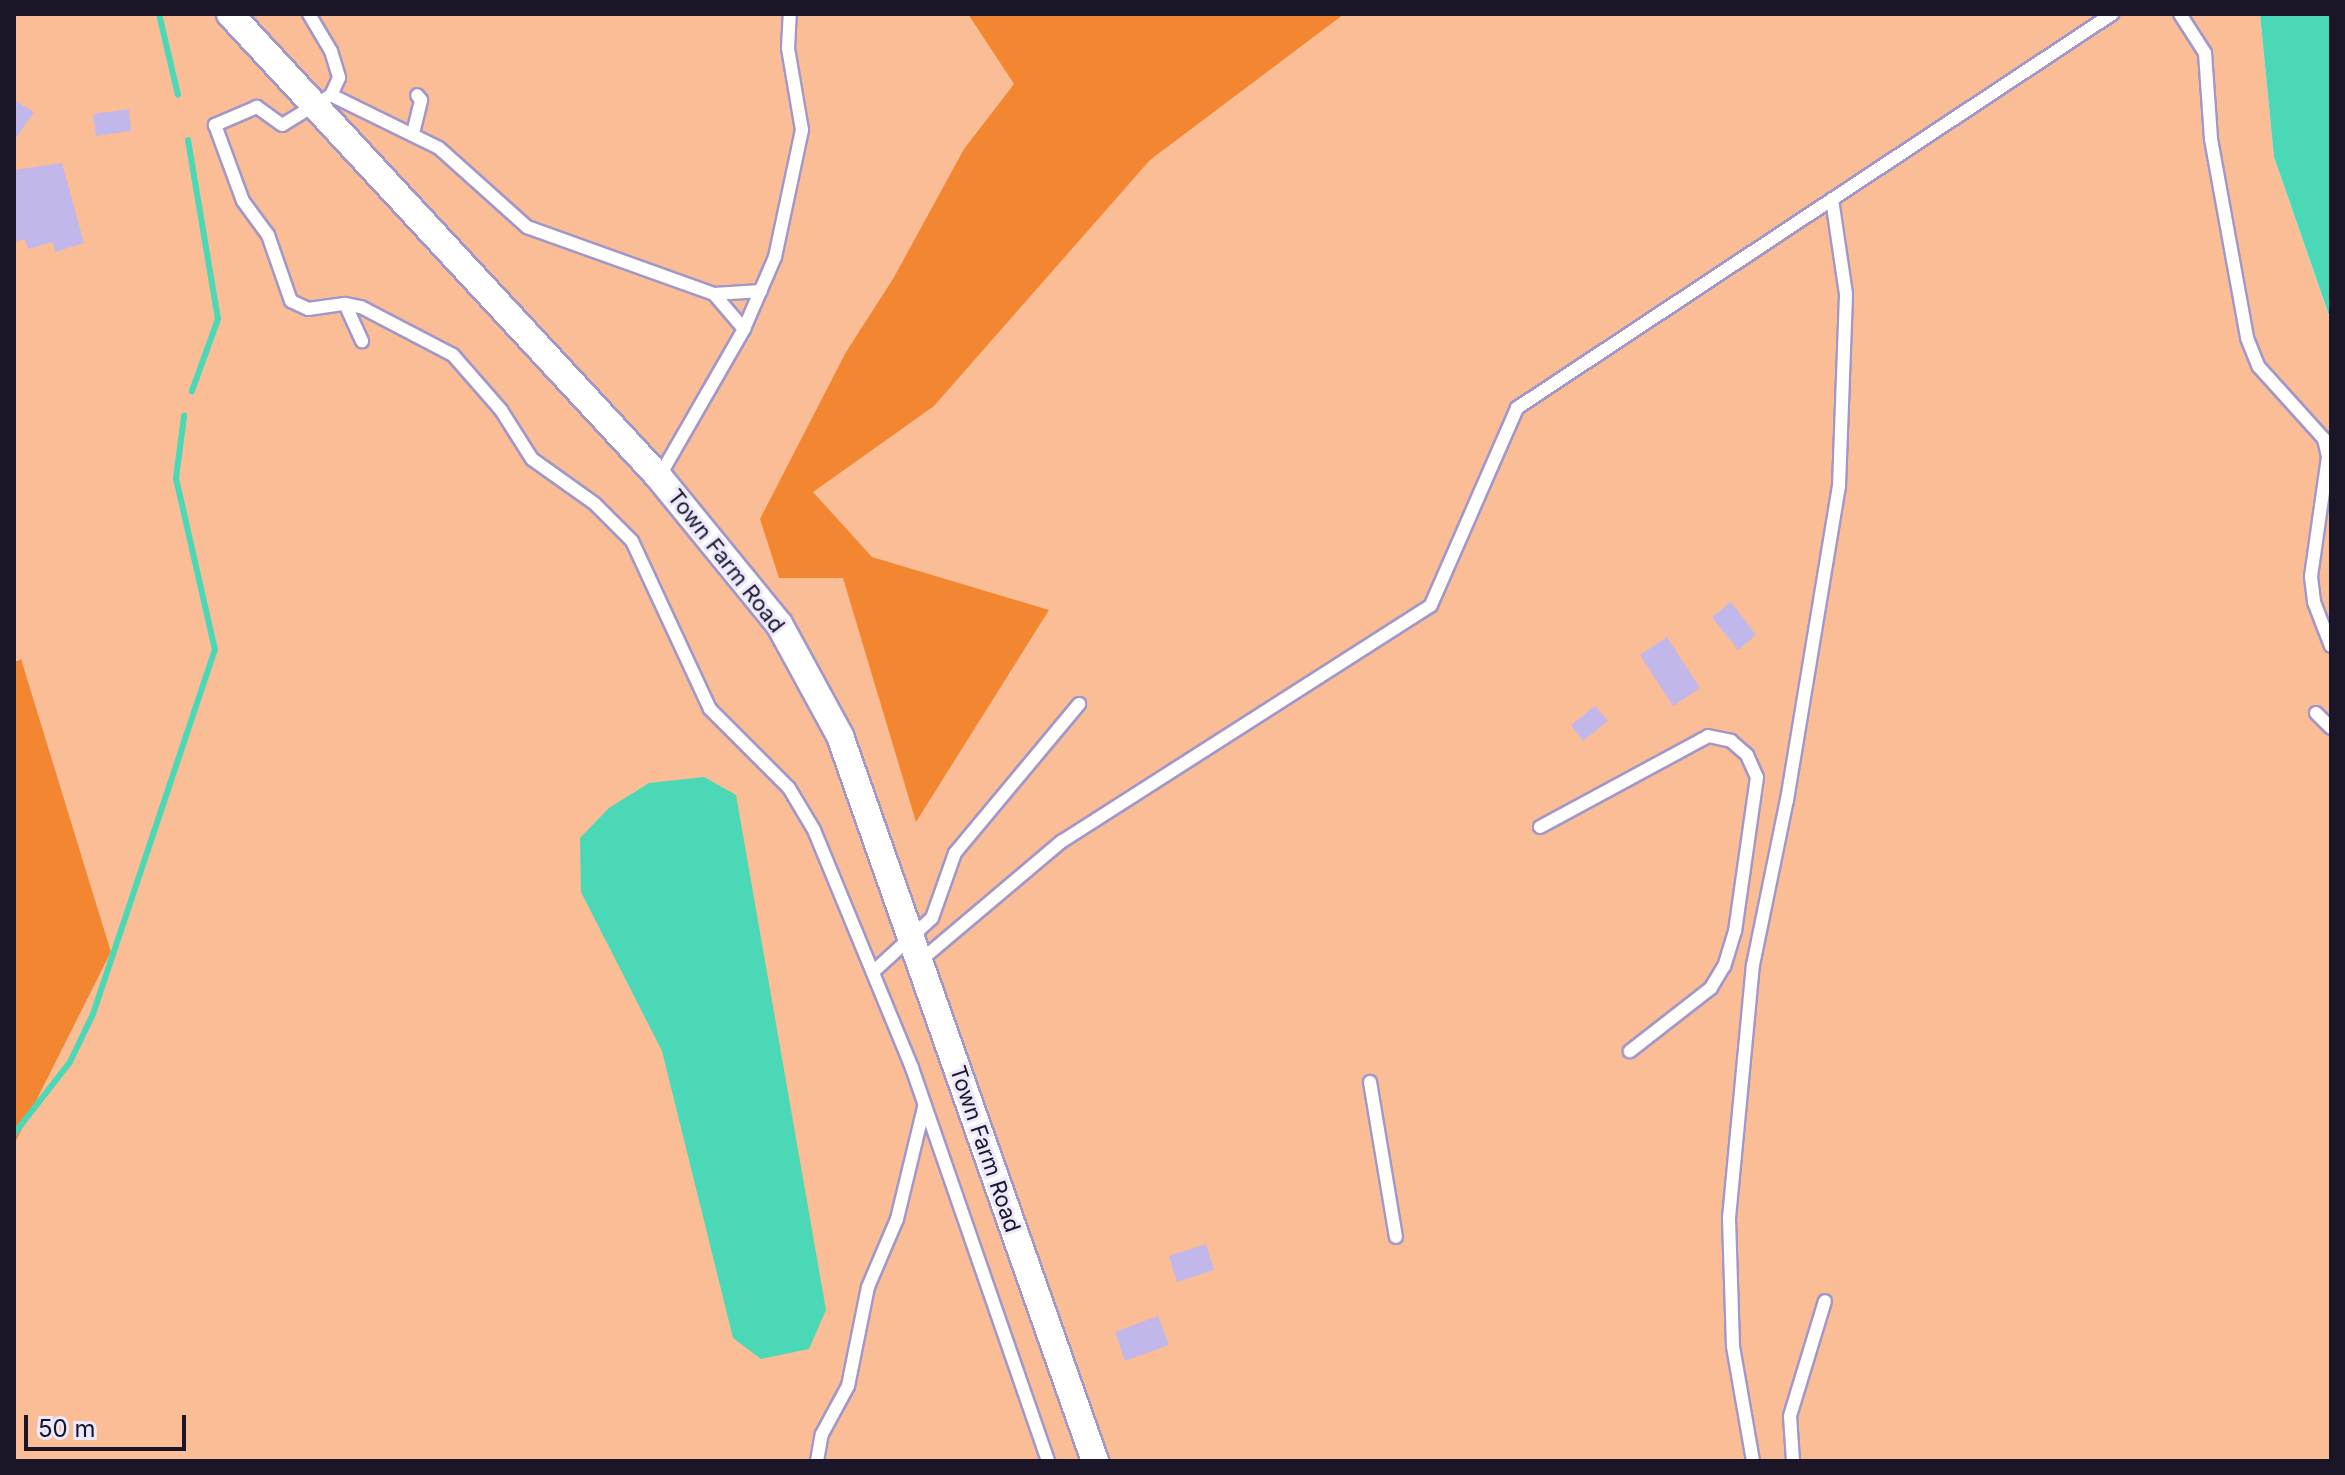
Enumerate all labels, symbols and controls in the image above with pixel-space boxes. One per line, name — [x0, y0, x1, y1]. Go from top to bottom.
street label: Town Farm Road — [662, 484, 790, 638]
street label: Town Farm Road — [944, 1062, 1026, 1236]
scale bar — [28, 1399, 190, 1449]
text: 50 m — [38, 1414, 96, 1443]

